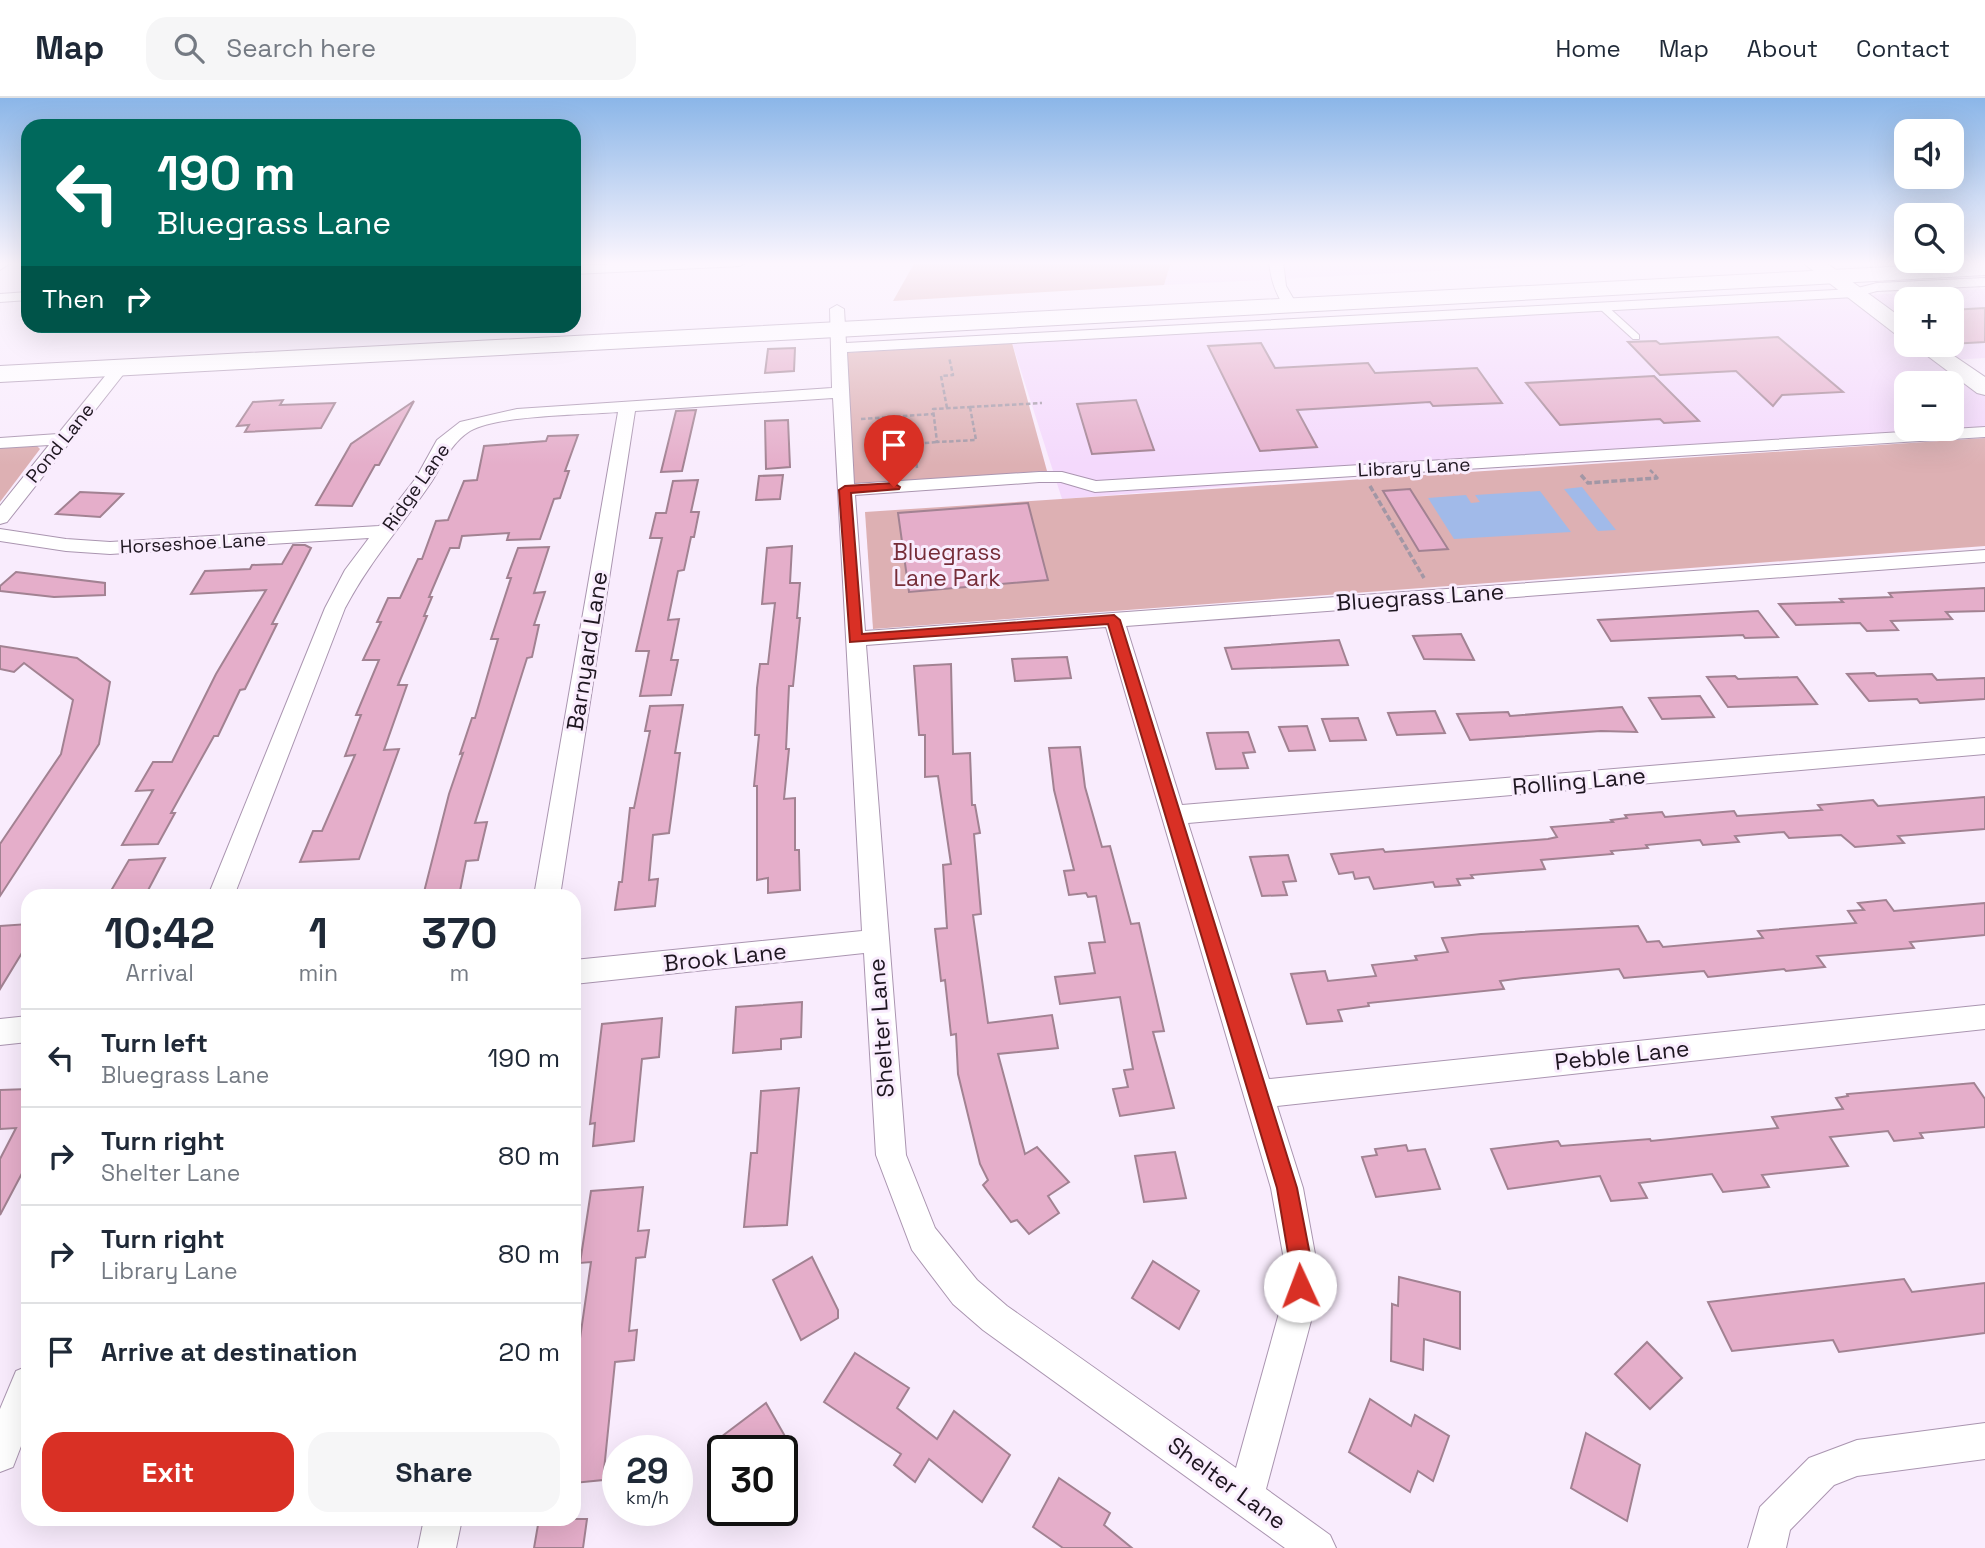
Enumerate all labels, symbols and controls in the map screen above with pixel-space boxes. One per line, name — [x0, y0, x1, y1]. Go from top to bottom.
search box — [146, 17, 636, 80]
text: Map — [35, 27, 104, 69]
icon: search — [170, 29, 208, 67]
text: Search here — [226, 31, 376, 65]
text: Home — [1555, 33, 1621, 64]
text: Map — [1659, 33, 1709, 64]
text: About — [1747, 33, 1818, 64]
text: Contact — [1856, 33, 1950, 64]
map controls — [1894, 119, 1964, 441]
button: sound — [1894, 119, 1964, 189]
text: 190 m — [157, 142, 295, 204]
icon: left — [42, 147, 133, 238]
text: Bluegrass Lane — [157, 203, 391, 243]
button: search — [1894, 203, 1964, 273]
icon: right — [119, 280, 157, 318]
text: Then — [42, 282, 105, 316]
button: + — [1894, 287, 1964, 357]
button: − — [1894, 371, 1964, 441]
street label: Pond Lane — [20, 398, 100, 488]
pin — [864, 415, 924, 487]
icon: arrive — [875, 426, 913, 464]
street label: Ridge Lane — [377, 438, 455, 536]
street label: Library Lane — [1357, 452, 1471, 482]
street label: Horseshoe Lane — [119, 527, 267, 559]
park label: Bluegrass Lane Park — [893, 537, 1001, 593]
street label: Barnyard Lane — [560, 569, 614, 733]
street label: Bluegrass Lane — [1335, 576, 1505, 618]
street label: Rolling Lane — [1511, 760, 1647, 802]
text: 10:42 — [105, 907, 215, 960]
text: 1 — [309, 907, 328, 960]
text: 370 — [422, 907, 497, 960]
street label: Brook Lane — [662, 936, 788, 978]
street label: Shelter Lane — [861, 957, 901, 1099]
text: Arrival — [126, 958, 194, 988]
text: min — [298, 958, 338, 988]
text: m — [450, 958, 469, 988]
text: Turn left — [101, 1026, 208, 1060]
street label: Pebble Lane — [1553, 1033, 1691, 1077]
icon: left — [42, 1039, 80, 1077]
text: 190 m — [488, 1041, 560, 1075]
text: Bluegrass Lane — [101, 1060, 269, 1090]
text: Turn right — [101, 1124, 225, 1158]
icon: right — [42, 1137, 80, 1175]
text: 80 m — [498, 1139, 560, 1173]
text: Shelter Lane — [101, 1158, 240, 1188]
text: Turn right — [101, 1222, 225, 1256]
icon: right — [42, 1235, 80, 1273]
text: 80 m — [498, 1237, 560, 1271]
position arrow — [1263, 1249, 1337, 1323]
text: Library Lane — [101, 1256, 238, 1286]
icon: arrive — [42, 1333, 80, 1371]
text: Arrive at destination — [101, 1335, 358, 1369]
text: 20 m — [499, 1335, 560, 1369]
street label: Shelter Lane — [1162, 1430, 1292, 1536]
button: Exit — [42, 1432, 294, 1512]
button: Share — [308, 1432, 560, 1512]
speed limit sign: 30 — [707, 1435, 798, 1526]
text: 29 — [626, 1449, 669, 1493]
text: km/h — [626, 1486, 669, 1509]

